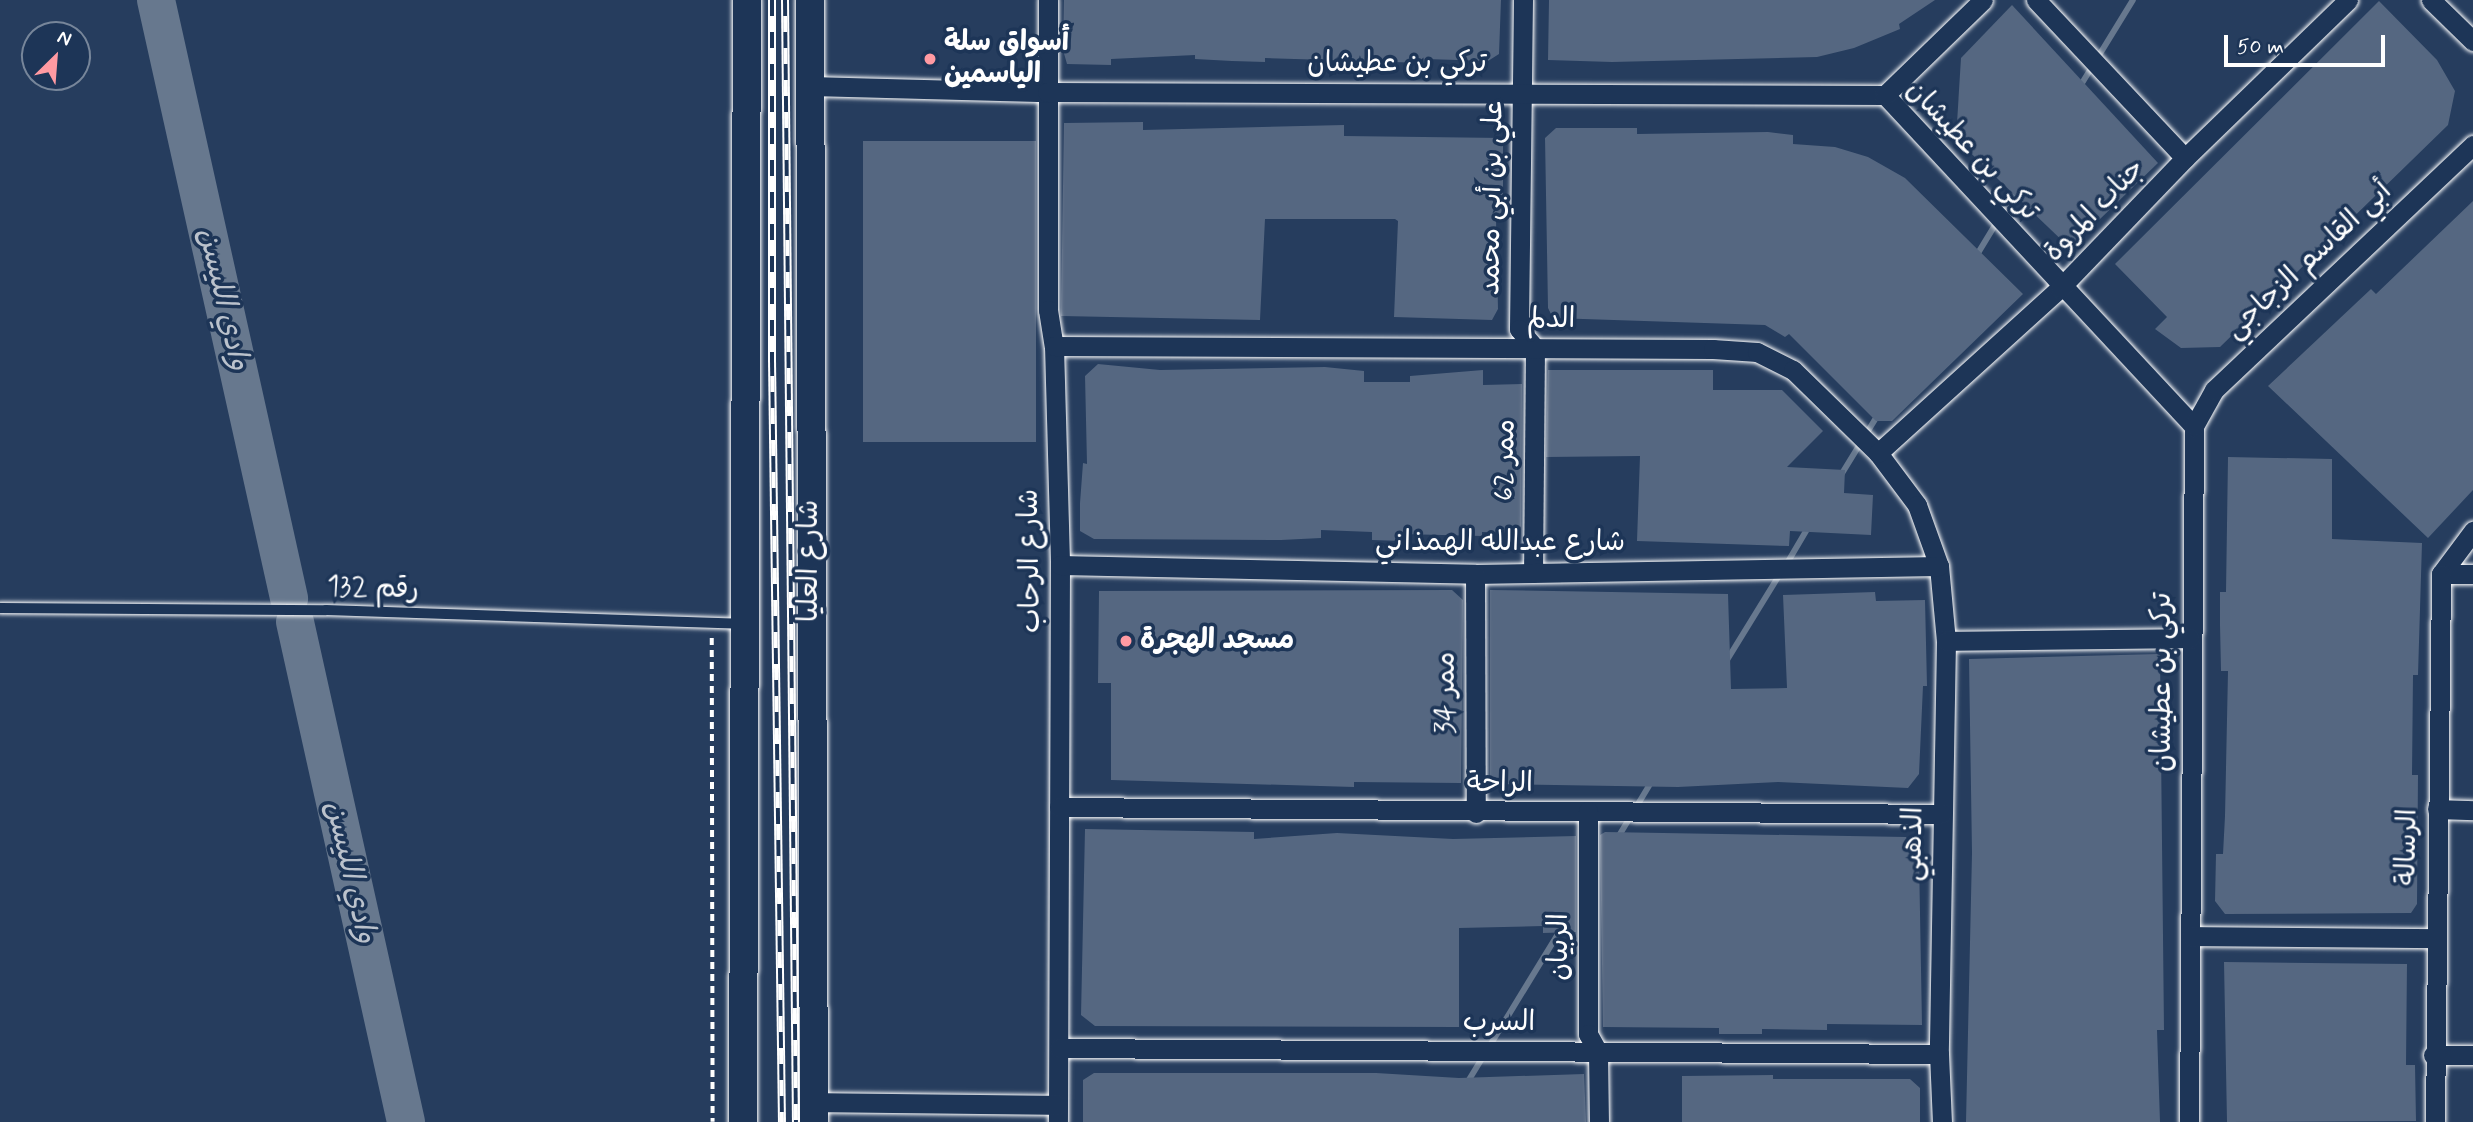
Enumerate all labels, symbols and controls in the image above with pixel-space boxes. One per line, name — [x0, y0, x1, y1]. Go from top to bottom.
north arrow — [21, 21, 91, 91]
scale bar — [2228, 21, 2389, 65]
text: N — [53, 24, 75, 52]
place label: أسواق سلة الياسمين — [944, 26, 1069, 92]
text: 50 m — [2237, 33, 2284, 61]
street label: تركي بن عطيشان — [1307, 47, 1487, 81]
marker: أسواق سلة الياسمين — [922, 51, 938, 67]
street label: تركي بن عطيشان — [1898, 74, 2046, 228]
street label: علي بن أبي محمد — [1475, 100, 1511, 296]
street label: جناب المروة — [2038, 152, 2152, 270]
street label: أبي القاسم الزجاجي — [2219, 175, 2399, 347]
water label: وادي الليسن — [189, 224, 257, 374]
street label: الدلم — [1527, 303, 1575, 337]
street label: ممر 62 — [1488, 419, 1524, 501]
street label: شارع الرحاب — [1013, 489, 1049, 633]
street label: شارع العليا — [793, 500, 827, 622]
street label: شارع عبدالله الهمذاني — [1375, 526, 1625, 560]
street label: رقم 132 — [326, 571, 420, 607]
street label: تركي بن عطيشان — [2146, 592, 2180, 772]
place label: مسجد الهجرة — [1140, 624, 1294, 658]
marker: مسجد الهجرة — [1118, 633, 1134, 649]
street label: ممر 34 — [1430, 652, 1464, 734]
street label: الراحة — [1467, 767, 1533, 801]
water label: وادي الليسن — [316, 797, 384, 947]
street label: الذهبي — [1897, 806, 1931, 882]
street label: الرسالة — [2391, 808, 2425, 886]
street label: الربيان — [1543, 913, 1577, 981]
street label: السرب — [1463, 1006, 1535, 1040]

